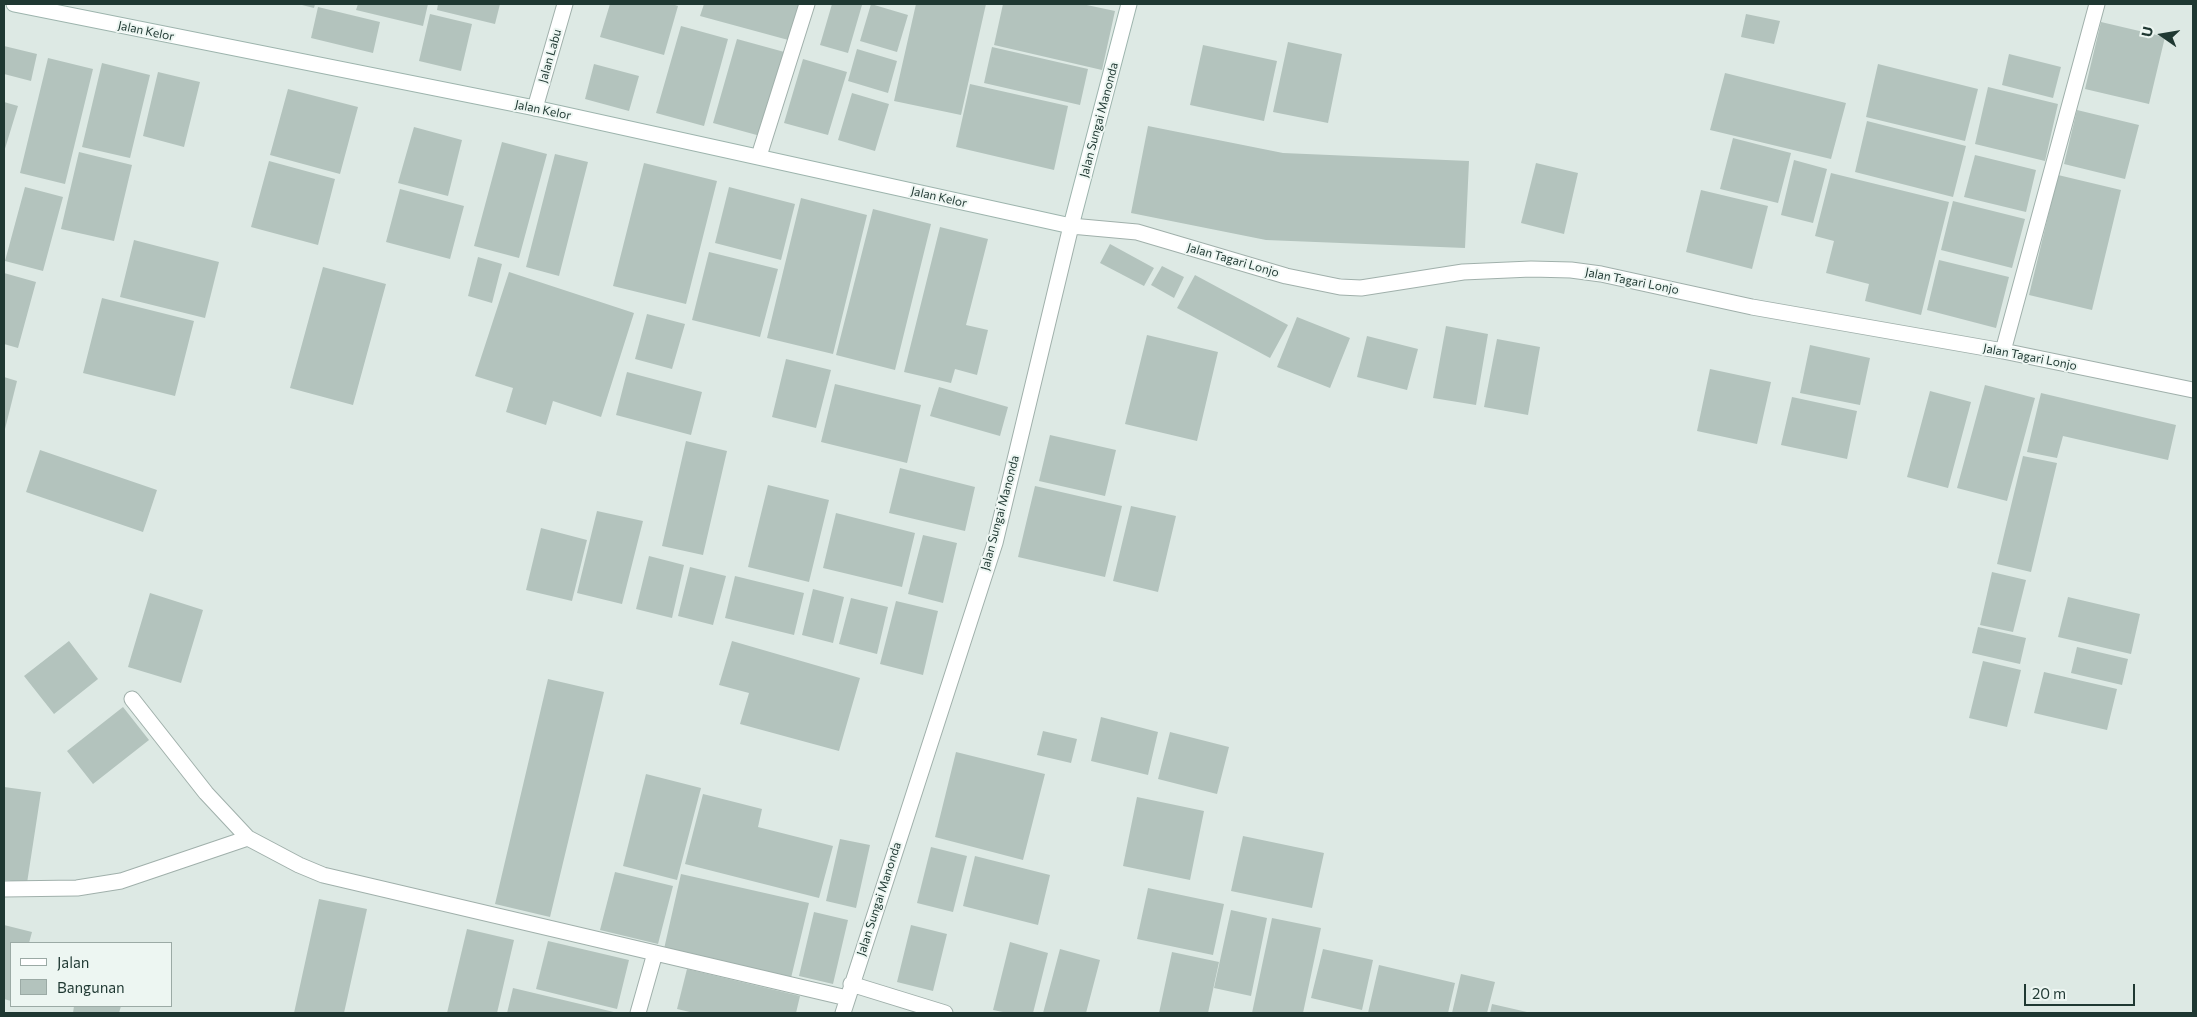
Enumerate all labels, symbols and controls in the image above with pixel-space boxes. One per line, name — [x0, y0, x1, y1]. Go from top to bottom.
north arrow — [2137, 10, 2187, 60]
street label: Jalan Kelor — [117, 18, 175, 44]
text: U — [2137, 25, 2156, 38]
street label: Jalan Labu — [535, 27, 565, 85]
street label: Jalan Sungai Manonda — [1077, 61, 1121, 179]
street label: Jalan Kelor — [514, 97, 572, 123]
street label: Jalan Kelor — [909, 184, 969, 210]
street label: Jalan Tagari Lonjo — [1185, 240, 1281, 280]
street label: Jalan Tagari Lonjo — [1584, 265, 1680, 297]
street label: Jalan Tagari Lonjo — [1982, 341, 2078, 373]
street label: Jalan Sungai Manonda — [978, 454, 1022, 572]
street label: Jalan Sungai Manonda — [854, 840, 904, 958]
legend — [10, 942, 172, 1007]
text: Jalan — [57, 953, 89, 971]
scale bar — [2027, 974, 2138, 1006]
text: Bangunan — [57, 978, 125, 996]
text: 20 m — [2032, 984, 2066, 1002]

